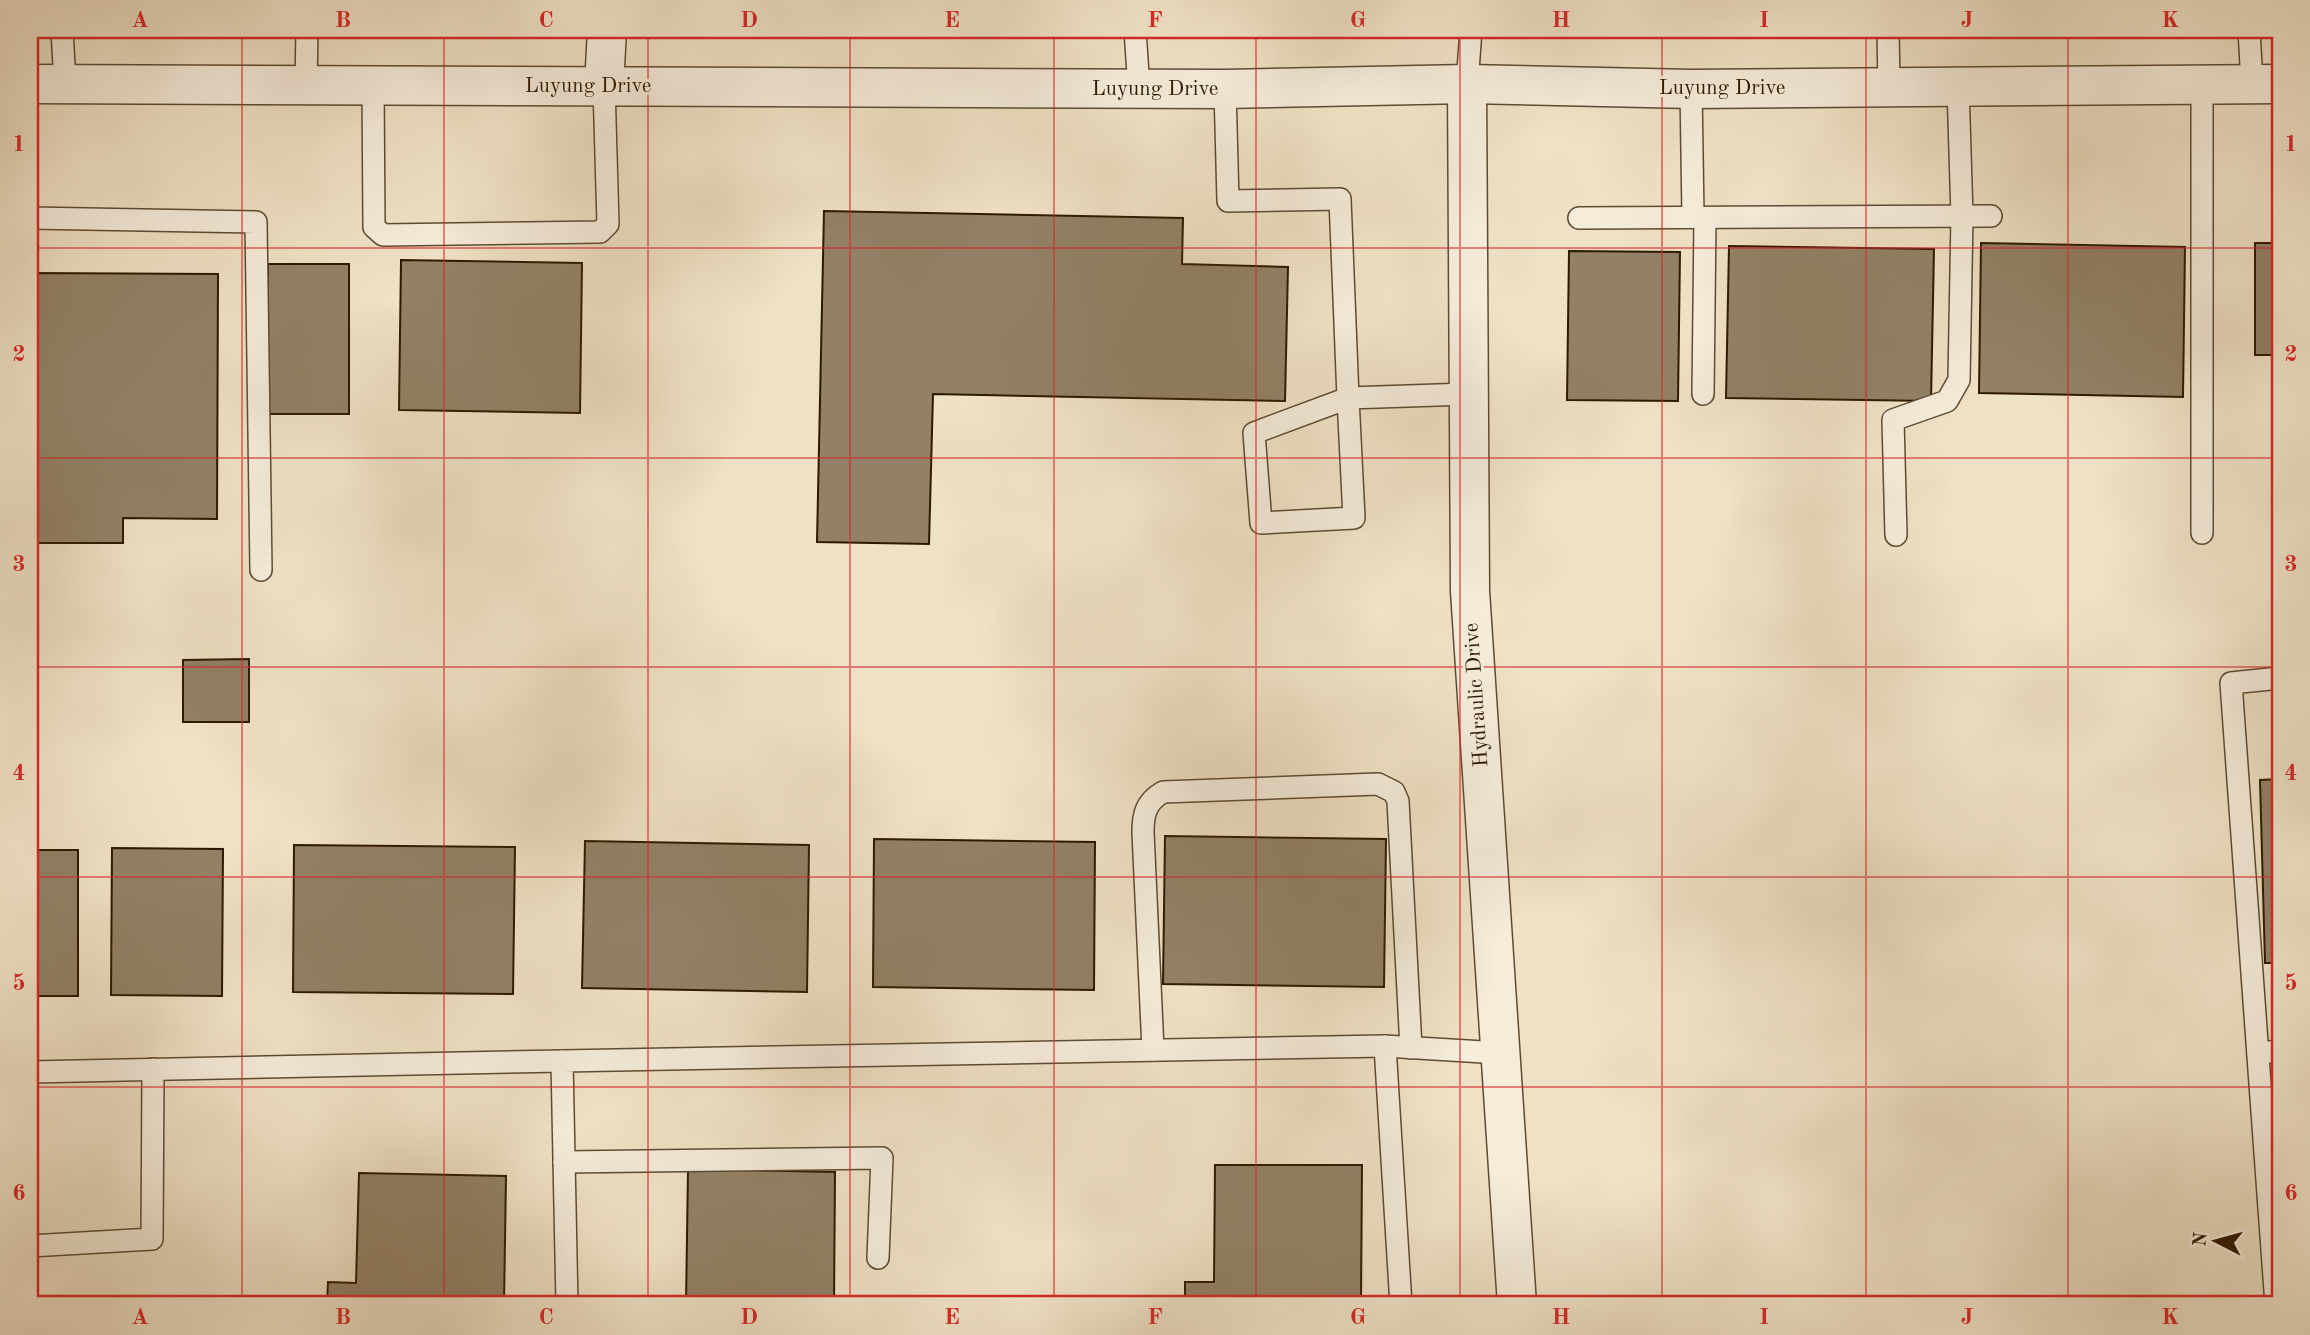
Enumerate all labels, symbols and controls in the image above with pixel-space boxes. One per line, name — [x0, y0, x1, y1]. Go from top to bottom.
text: A — [131, 9, 149, 32]
text: B — [335, 9, 351, 32]
text: C — [538, 9, 554, 32]
text: D — [740, 9, 758, 32]
text: E — [944, 9, 960, 32]
text: F — [1147, 9, 1163, 32]
text: G — [1350, 9, 1366, 32]
text: H — [1552, 9, 1570, 32]
text: I — [1759, 9, 1769, 32]
text: J — [1961, 9, 1973, 32]
text: K — [2161, 9, 2179, 32]
street label: Luyung Drive — [525, 76, 651, 97]
street label: Luyung Drive — [1659, 78, 1785, 99]
street label: Luyung Drive — [1092, 79, 1218, 100]
text: 1 — [12, 133, 26, 156]
text: 1 — [2284, 133, 2298, 156]
text: 2 — [12, 343, 26, 366]
text: 2 — [2284, 343, 2298, 366]
text: 3 — [12, 553, 26, 576]
text: 3 — [2284, 553, 2298, 576]
street label: Hydraulic Drive — [1461, 622, 1493, 768]
text: 4 — [12, 762, 26, 785]
text: 4 — [2284, 762, 2298, 785]
text: 5 — [12, 972, 26, 995]
text: 5 — [2284, 972, 2298, 995]
text: 6 — [12, 1182, 26, 1205]
text: 6 — [2284, 1182, 2298, 1205]
north arrow — [2180, 1206, 2250, 1276]
text: N — [2191, 1231, 2212, 1248]
text: A — [131, 1306, 149, 1329]
text: B — [335, 1306, 351, 1329]
text: C — [538, 1306, 554, 1329]
text: D — [740, 1306, 758, 1329]
text: E — [944, 1306, 960, 1329]
text: F — [1147, 1306, 1163, 1329]
text: G — [1350, 1306, 1366, 1329]
text: H — [1552, 1306, 1570, 1329]
text: I — [1759, 1306, 1769, 1329]
text: J — [1961, 1306, 1973, 1329]
text: K — [2161, 1306, 2179, 1329]

